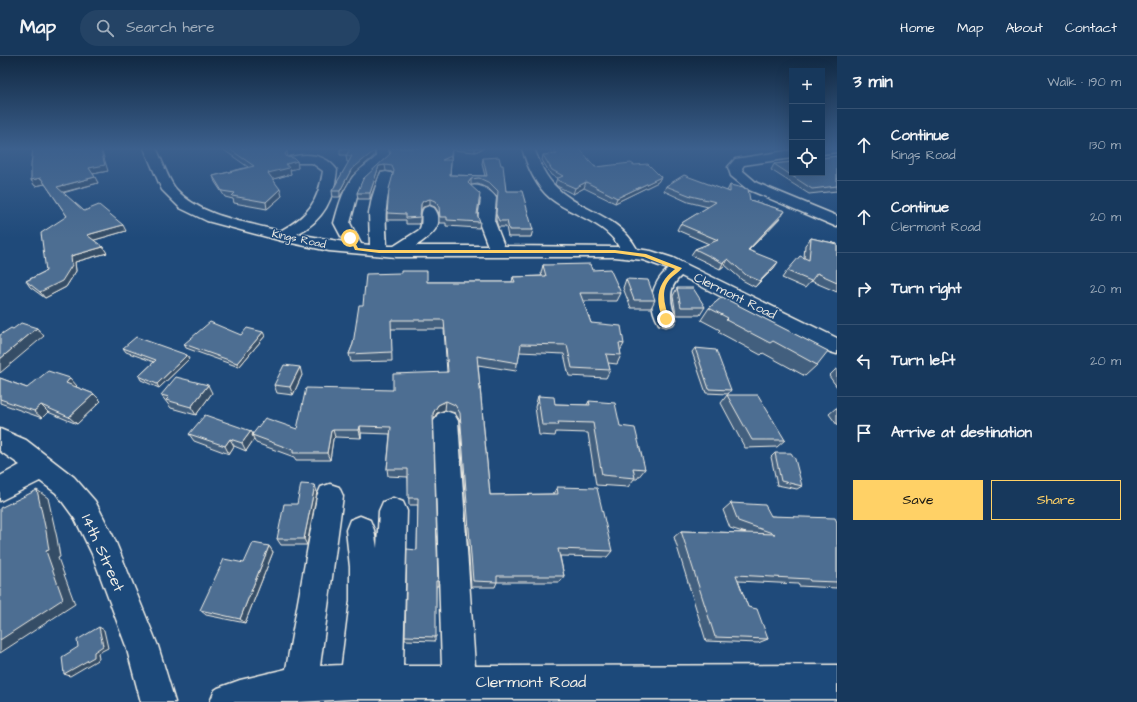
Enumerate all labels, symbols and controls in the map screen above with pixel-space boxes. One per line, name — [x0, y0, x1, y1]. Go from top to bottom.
search box — [80, 10, 360, 46]
text: Map — [20, 14, 56, 41]
icon: search — [94, 17, 116, 39]
text: Search here — [126, 17, 215, 38]
text: Home — [900, 18, 935, 38]
text: Map — [957, 18, 983, 38]
text: About — [1005, 18, 1043, 38]
text: Contact — [1065, 18, 1117, 38]
map controls — [789, 68, 825, 176]
button: + — [789, 68, 825, 104]
text: 3 min — [853, 70, 893, 94]
text: Walk · 190 m — [1047, 73, 1121, 91]
button: − — [789, 104, 825, 140]
text: Continue — [891, 125, 949, 146]
icon: ahead — [853, 134, 875, 156]
text: 130 m — [1089, 136, 1121, 154]
button: locate — [789, 140, 825, 176]
text: Kings Road — [891, 146, 956, 164]
text: Continue — [891, 197, 949, 218]
icon: ahead — [853, 206, 875, 228]
text: 20 m — [1090, 208, 1121, 226]
text: Clermont Road — [891, 218, 981, 236]
street label: Kings Road — [270, 226, 328, 253]
route start — [341, 229, 359, 247]
street label: Clermont Road — [691, 268, 780, 324]
icon: right — [853, 278, 875, 300]
text: Turn right — [891, 278, 962, 299]
text: 20 m — [1090, 280, 1121, 298]
route end — [657, 310, 675, 328]
icon: left — [853, 350, 875, 372]
text: Turn left — [891, 350, 955, 371]
text: 20 m — [1090, 352, 1121, 370]
icon: arrive — [853, 422, 875, 444]
text: Arrive at destination — [891, 422, 1032, 443]
button: Save — [853, 480, 983, 520]
button: Share — [991, 480, 1121, 520]
street label: 14th Street — [76, 511, 130, 596]
street label: Clermont Road — [476, 671, 586, 693]

